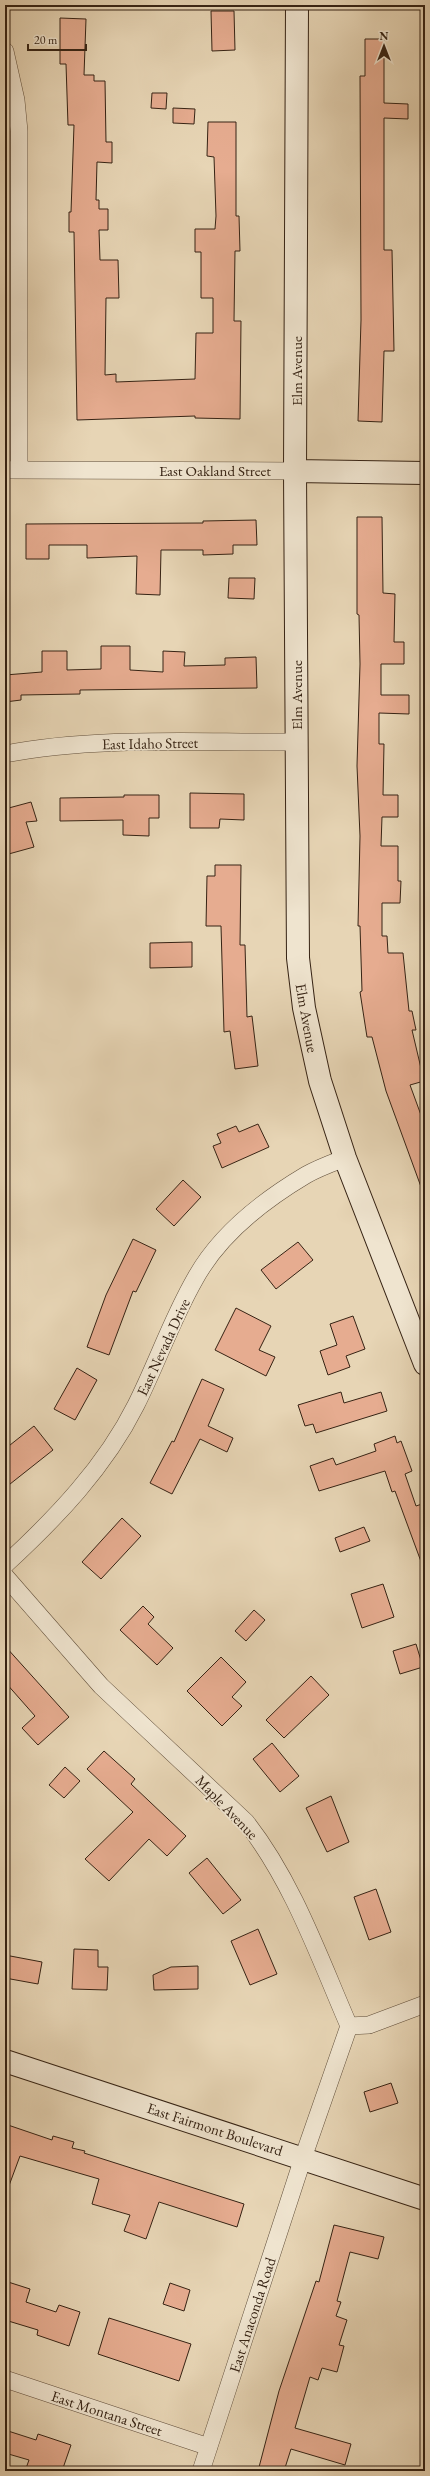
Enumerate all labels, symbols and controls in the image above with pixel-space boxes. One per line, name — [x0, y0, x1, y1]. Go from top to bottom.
scale bar — [28, 26, 86, 52]
north arrow — [364, 26, 404, 66]
text: N — [380, 29, 389, 43]
text: 20 m — [34, 32, 58, 48]
street label: Elm Avenue — [287, 336, 306, 406]
street label: East Oakland Street — [159, 461, 271, 480]
street label: Elm Avenue — [287, 660, 306, 730]
street label: East Idaho Street — [102, 733, 199, 753]
street label: Elm Avenue — [292, 982, 322, 1054]
street label: East Nevada Drive — [132, 1295, 194, 1399]
street label: Maple Avenue — [192, 1771, 263, 1843]
street label: East Fairmont Boulevard — [145, 2098, 286, 2160]
street label: East Anaconda Road — [224, 2255, 280, 2375]
street label: East Montana Street — [49, 2386, 165, 2440]

